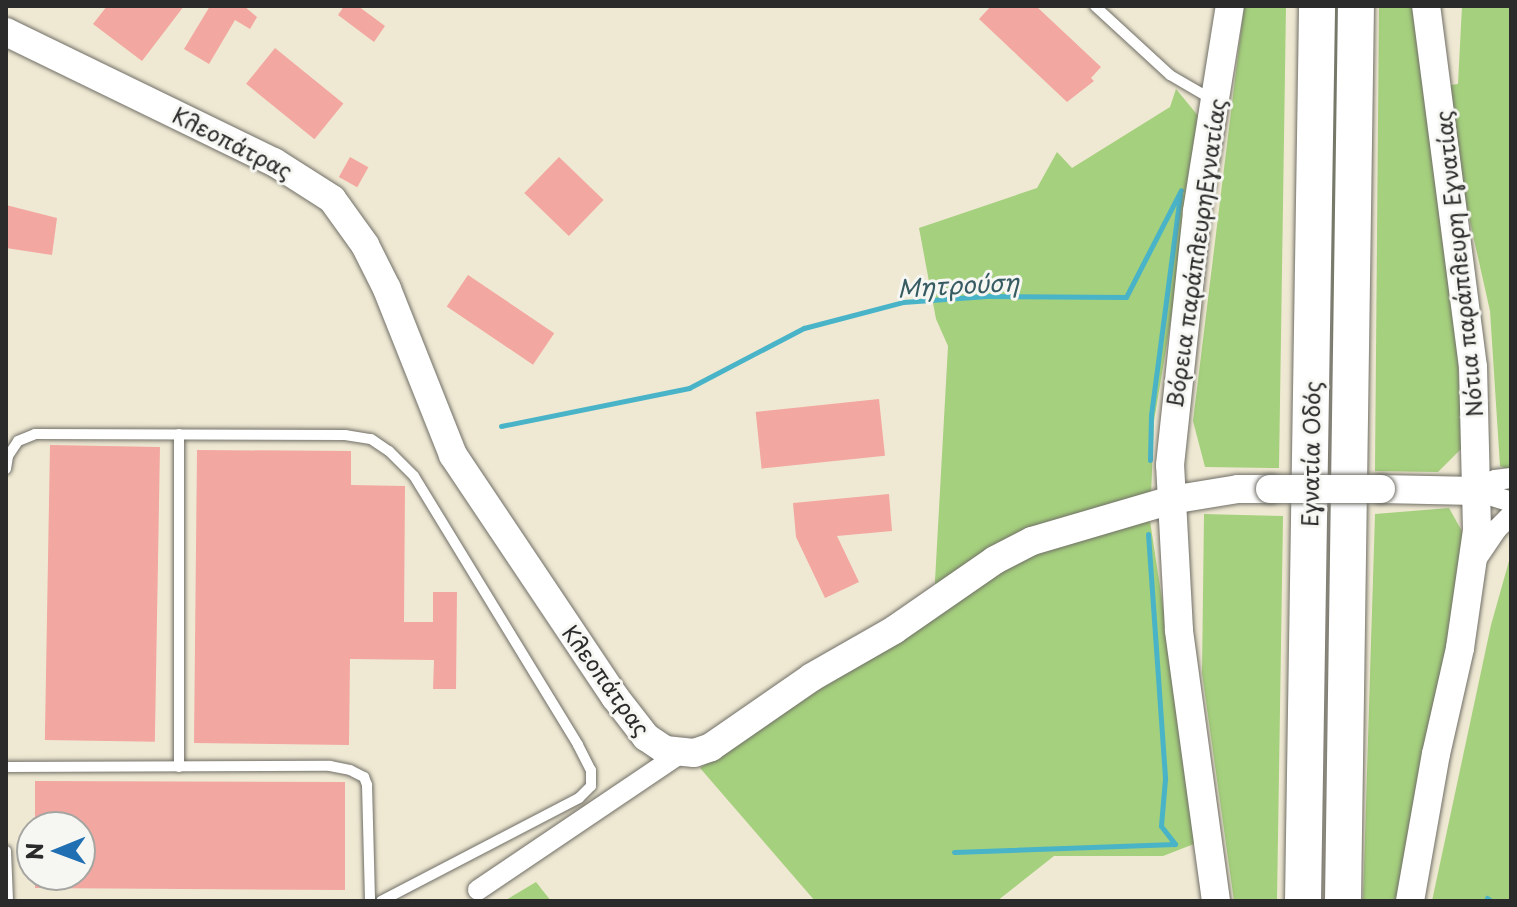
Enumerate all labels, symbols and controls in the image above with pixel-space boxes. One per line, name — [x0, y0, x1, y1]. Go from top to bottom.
street label: Βόρεια παράπλευρηΕγνατίας — [1160, 96, 1230, 410]
street label: Κλεοπάτρας — [169, 101, 297, 183]
street label: Νότια παράπλευρη Εγνατίας — [1429, 110, 1487, 418]
water label: Μητρούση — [896, 267, 1020, 303]
street label: Εγνατία Οδός — [1296, 381, 1324, 527]
street label: Κλεοπάτρας — [558, 619, 656, 741]
north arrow — [16, 811, 96, 891]
text: N — [17, 842, 50, 860]

